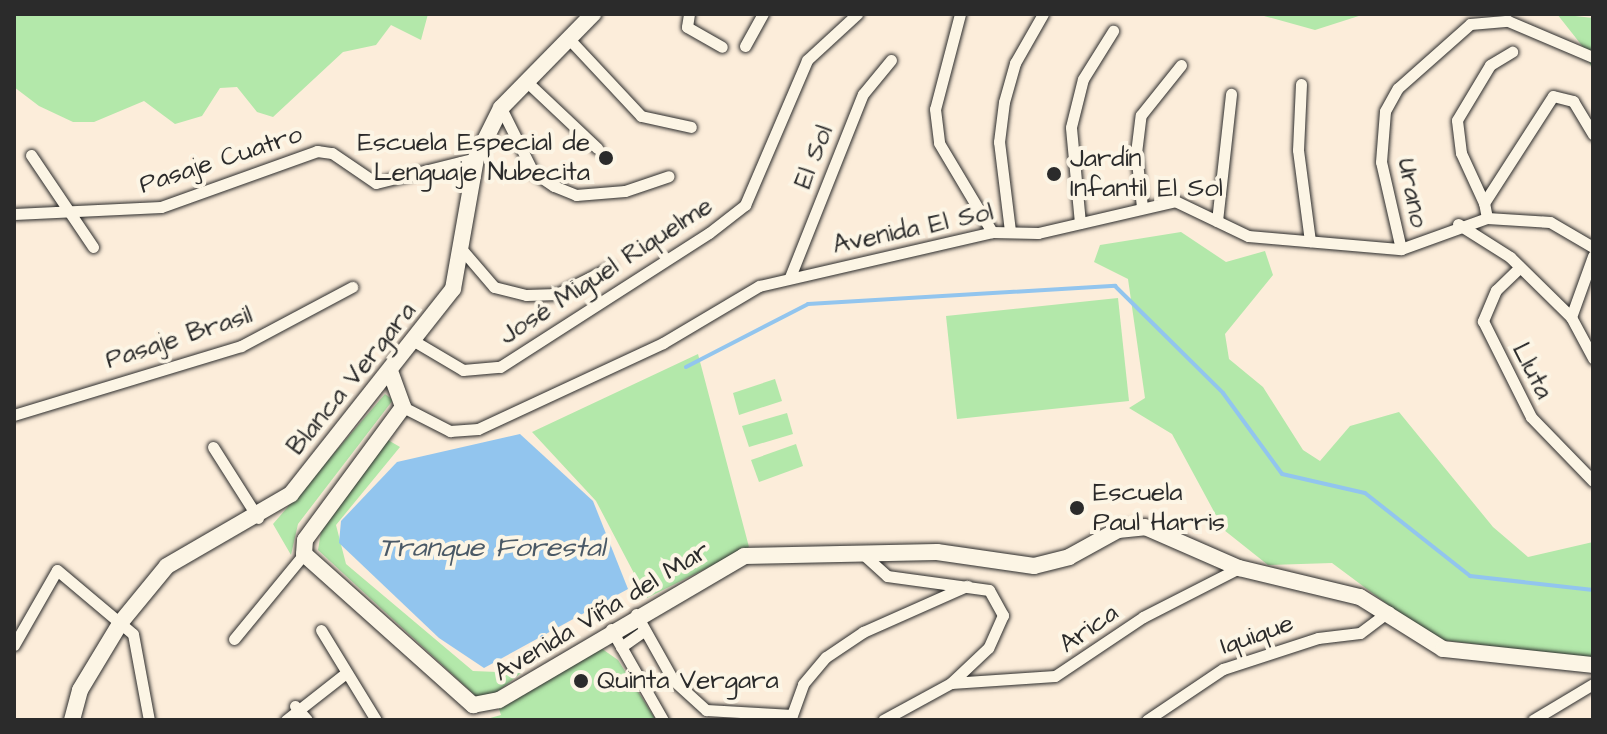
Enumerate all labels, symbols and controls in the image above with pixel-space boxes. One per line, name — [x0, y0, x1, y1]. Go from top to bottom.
street label: Pasaje Cuatro — [136, 119, 306, 201]
street label: El Sol — [787, 121, 841, 193]
place label: Escuela Especial de Lenguaje Nubecita — [358, 127, 590, 188]
place label: Jardín Infantil El Sol — [1070, 143, 1223, 204]
marker: Escuela Especial de Lenguaje Nubecita — [597, 149, 615, 167]
street label: Urano — [1390, 156, 1434, 230]
marker: Jardín Infantil El Sol — [1045, 165, 1063, 183]
street label: José Miguel Riquelme — [494, 190, 718, 352]
street label: Avenida El Sol — [830, 197, 996, 261]
street label: Blanca Vergara — [281, 296, 423, 462]
street label: Pasaje Brasil — [102, 300, 256, 376]
street label: Lluta — [1505, 338, 1559, 404]
place label: Escuela Paul Harris — [1093, 477, 1225, 538]
marker: Escuela Paul Harris — [1068, 499, 1086, 517]
water label: Tranque Forestal — [379, 531, 605, 565]
street label: Avenida Viña del Mar — [489, 535, 715, 689]
street label: Arica — [1054, 598, 1124, 660]
street label: Iquique — [1216, 608, 1298, 662]
place label: Quinta Vergara — [597, 665, 779, 697]
marker: Quinta Vergara — [572, 672, 590, 690]

